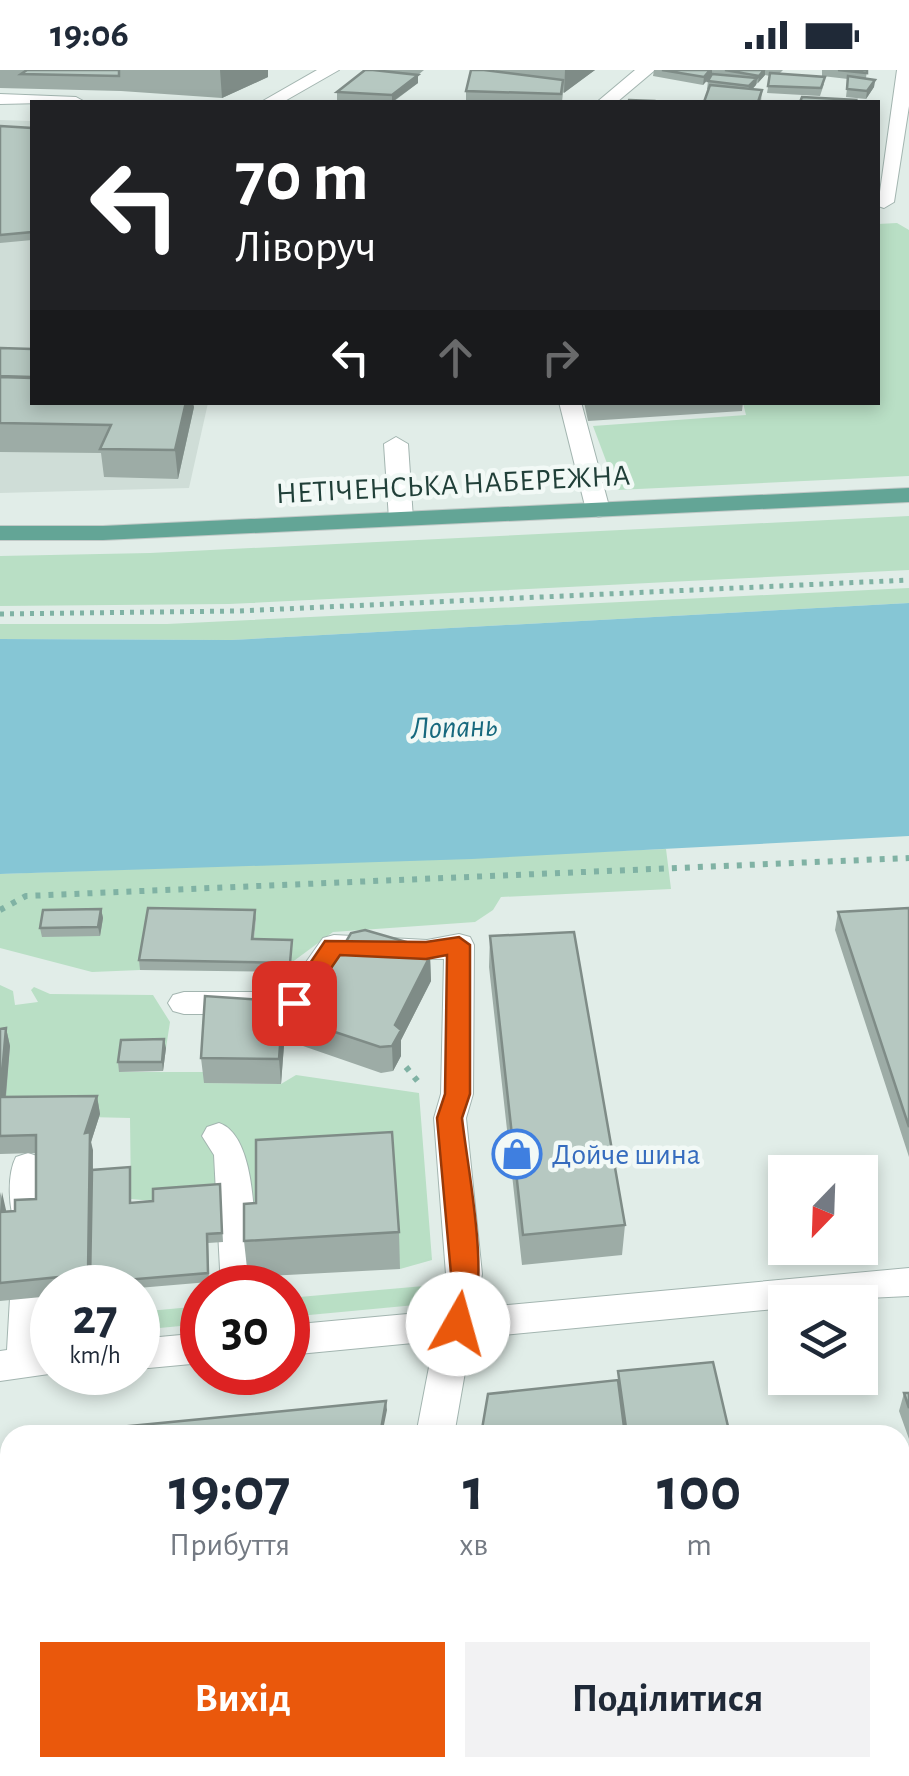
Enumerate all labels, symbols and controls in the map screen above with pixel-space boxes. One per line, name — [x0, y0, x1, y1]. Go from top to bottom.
text: 19:06 — [50, 16, 129, 54]
icon: left — [70, 140, 200, 270]
text: 70 m — [235, 143, 369, 213]
text: Ліворуч — [235, 225, 377, 270]
icon: left — [323, 330, 378, 385]
icon: ahead — [428, 330, 483, 385]
icon: right — [533, 330, 588, 385]
street label: НЕТІЧЕНСЬКА НАБЕРЕЖНА — [275, 461, 631, 509]
water label: Лопань — [409, 709, 498, 745]
pin — [252, 961, 337, 1046]
icon: arrive — [267, 976, 322, 1031]
shop icon: Дойче шина — [491, 1128, 543, 1180]
place label: Дойче шина — [552, 1140, 700, 1170]
north arrow — [768, 1155, 878, 1265]
map controls — [768, 1155, 878, 1395]
speed limit sign: 30 — [180, 1265, 310, 1395]
position arrow — [406, 1272, 510, 1376]
button: layers — [768, 1285, 878, 1395]
text: 27 — [72, 1293, 118, 1343]
text: km/h — [69, 1343, 121, 1368]
text: 19:07 — [169, 1461, 290, 1521]
text: 1 — [463, 1461, 484, 1521]
text: 100 — [657, 1461, 741, 1521]
text: Прибуття — [169, 1529, 290, 1561]
text: хв — [459, 1529, 488, 1561]
text: m — [686, 1529, 712, 1561]
button: Вихід — [40, 1642, 445, 1757]
button: Поділитися — [465, 1642, 870, 1757]

